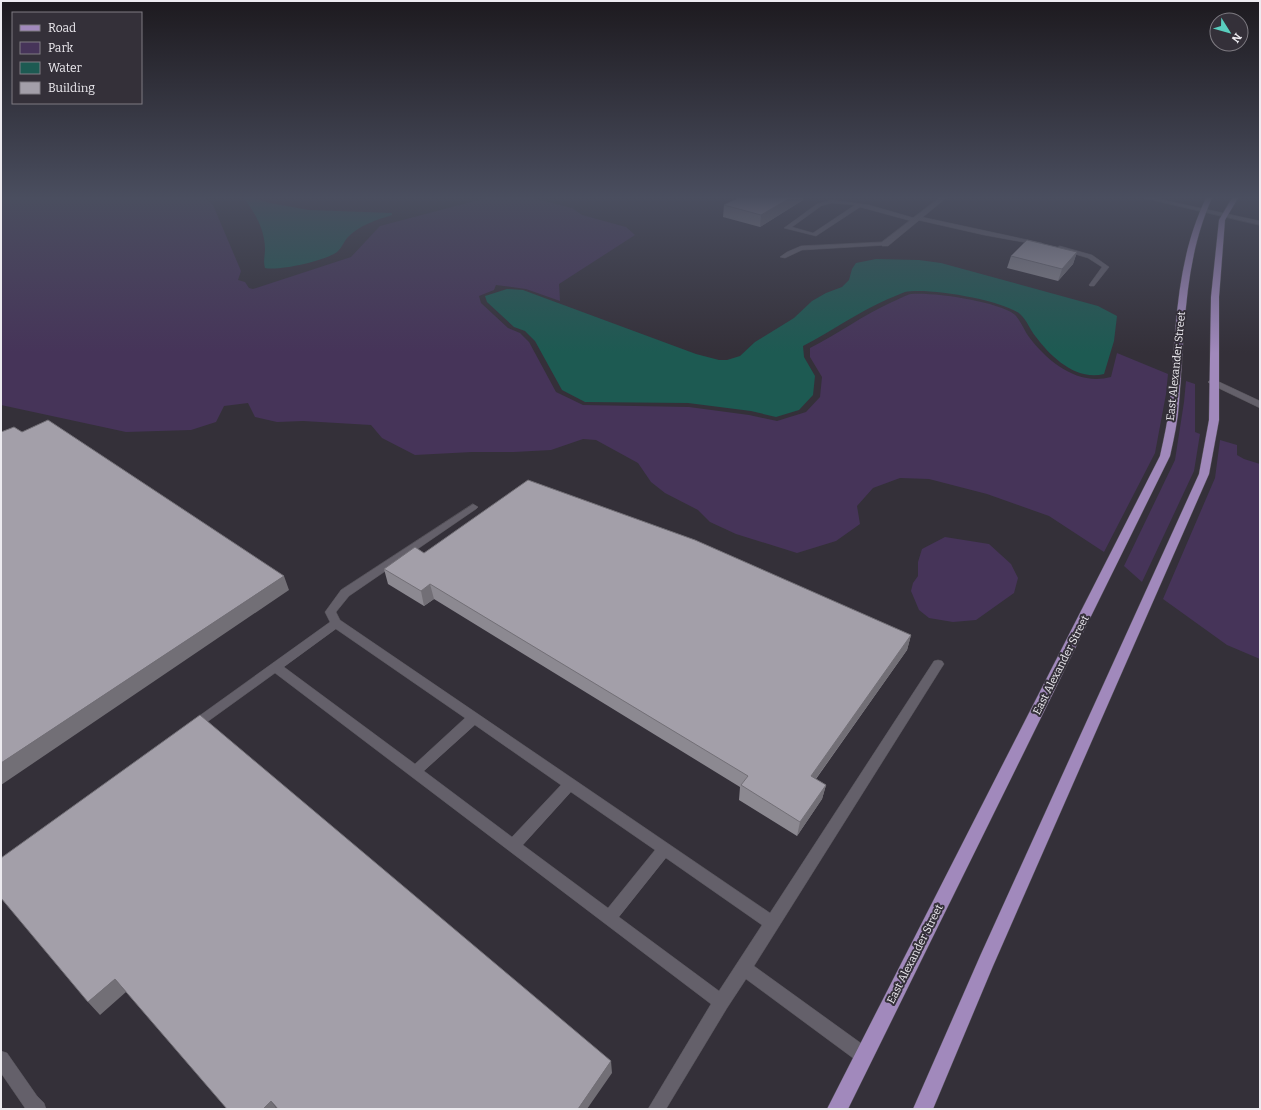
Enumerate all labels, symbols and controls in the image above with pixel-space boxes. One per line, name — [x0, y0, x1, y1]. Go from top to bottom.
legend — [12, 12, 142, 104]
north arrow — [1209, 12, 1249, 52]
text: Road — [48, 21, 76, 35]
text: N — [1229, 30, 1244, 45]
text: Park — [48, 41, 74, 55]
text: Water — [48, 61, 83, 75]
text: Building — [48, 81, 95, 95]
street label: East Alexander Street — [1164, 311, 1188, 421]
street label: East Alexander Street — [1030, 613, 1092, 717]
street label: East Alexander Street — [884, 902, 946, 1006]

